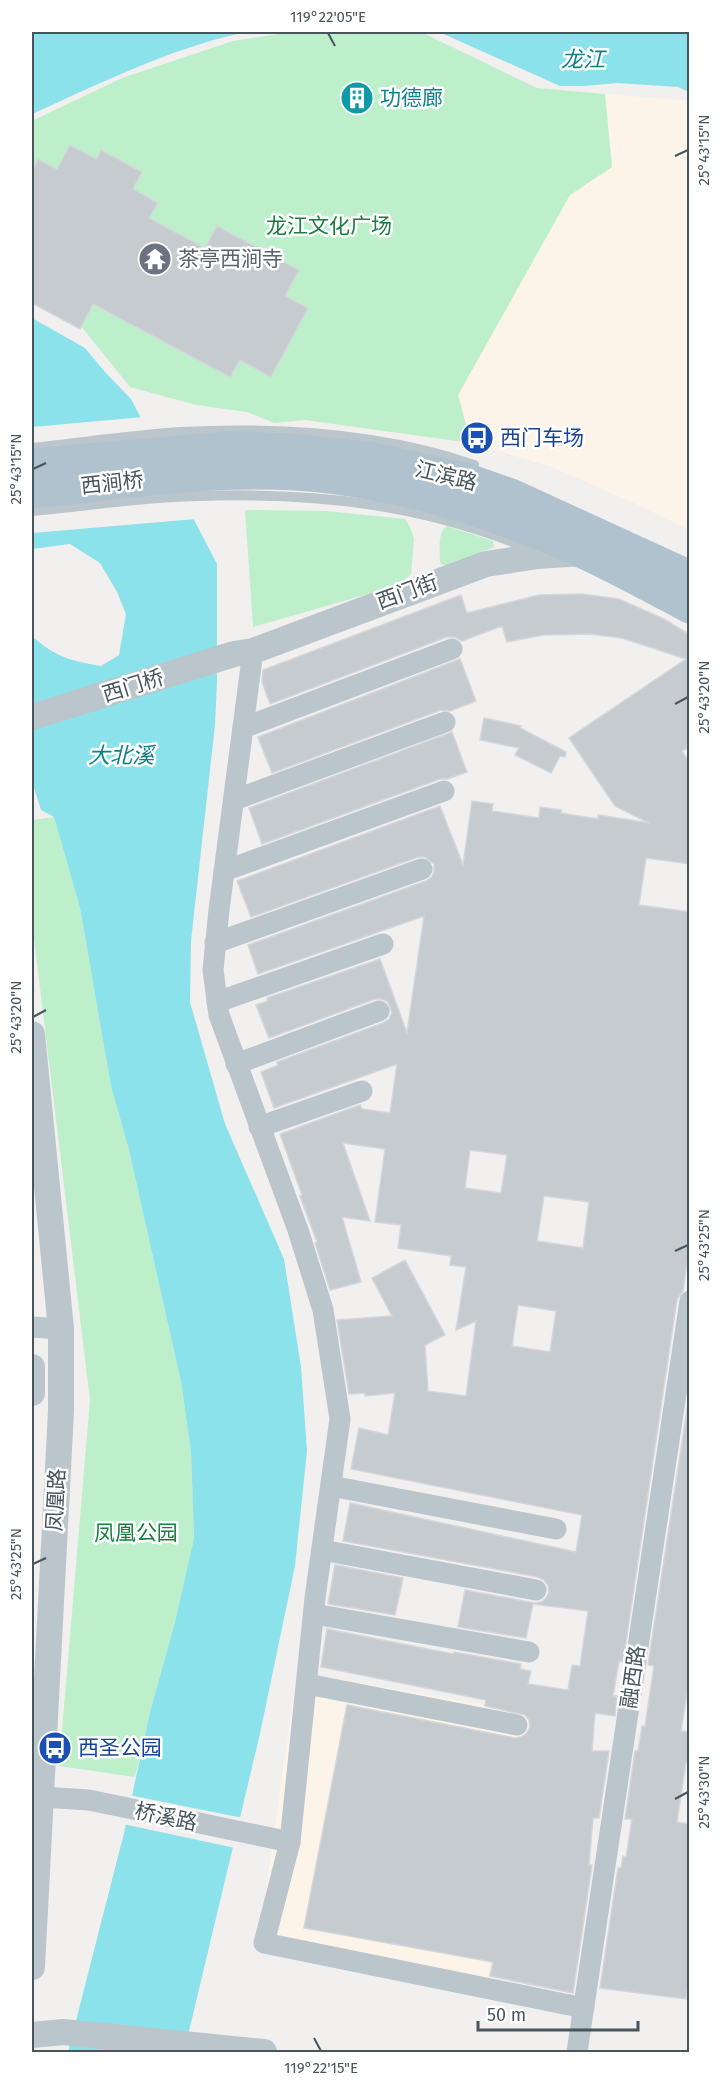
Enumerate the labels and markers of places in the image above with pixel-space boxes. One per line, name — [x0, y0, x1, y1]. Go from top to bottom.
building icon: 功德廊 — [339, 80, 375, 116]
place label: 功德廊 — [380, 85, 443, 111]
temple icon: 茶亭西涧寺 — [137, 241, 173, 277]
place label: 茶亭西涧寺 — [178, 246, 283, 272]
bus stop icon: 西门车场 — [459, 420, 495, 456]
place label: 西门车场 — [500, 425, 584, 451]
bus stop icon: 西圣公园 — [37, 1730, 73, 1766]
place label: 西圣公园 — [78, 1735, 162, 1761]

